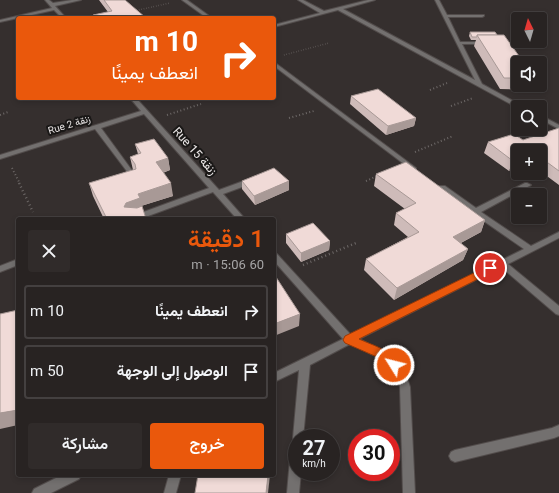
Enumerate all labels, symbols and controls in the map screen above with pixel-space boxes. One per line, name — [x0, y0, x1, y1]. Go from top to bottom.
north arrow — [511, 12, 547, 48]
map controls — [511, 12, 547, 224]
text: 10 m — [135, 22, 198, 66]
icon: right — [212, 32, 264, 84]
button: sound — [511, 56, 547, 92]
text: انعطف يمينًا — [111, 61, 198, 89]
button: search — [511, 100, 547, 136]
street label: Rue 2 زنقة — [46, 112, 93, 139]
street label: Rue 15 زنقة — [168, 124, 221, 180]
button: + — [511, 144, 547, 180]
button: − — [511, 188, 547, 224]
text: 1 دقيقة — [188, 222, 264, 260]
button: close — [28, 230, 70, 272]
pin — [473, 251, 507, 285]
text: 60 m · 15:06 — [191, 256, 264, 276]
icon: arrive — [479, 257, 501, 279]
text: 10 m — [30, 301, 64, 324]
text: انعطف يمينًا — [155, 301, 228, 324]
icon: right — [240, 301, 262, 323]
position arrow — [373, 344, 415, 386]
text: 50 m — [30, 361, 64, 384]
text: الوصول إلى الوجهة — [117, 361, 228, 384]
icon: arrive — [240, 361, 262, 383]
button: مشاركة — [28, 423, 142, 469]
button: خروج — [150, 423, 264, 469]
speed limit sign: 30 — [348, 429, 400, 481]
text: 27 — [303, 434, 325, 466]
text: km/h — [302, 457, 326, 472]

